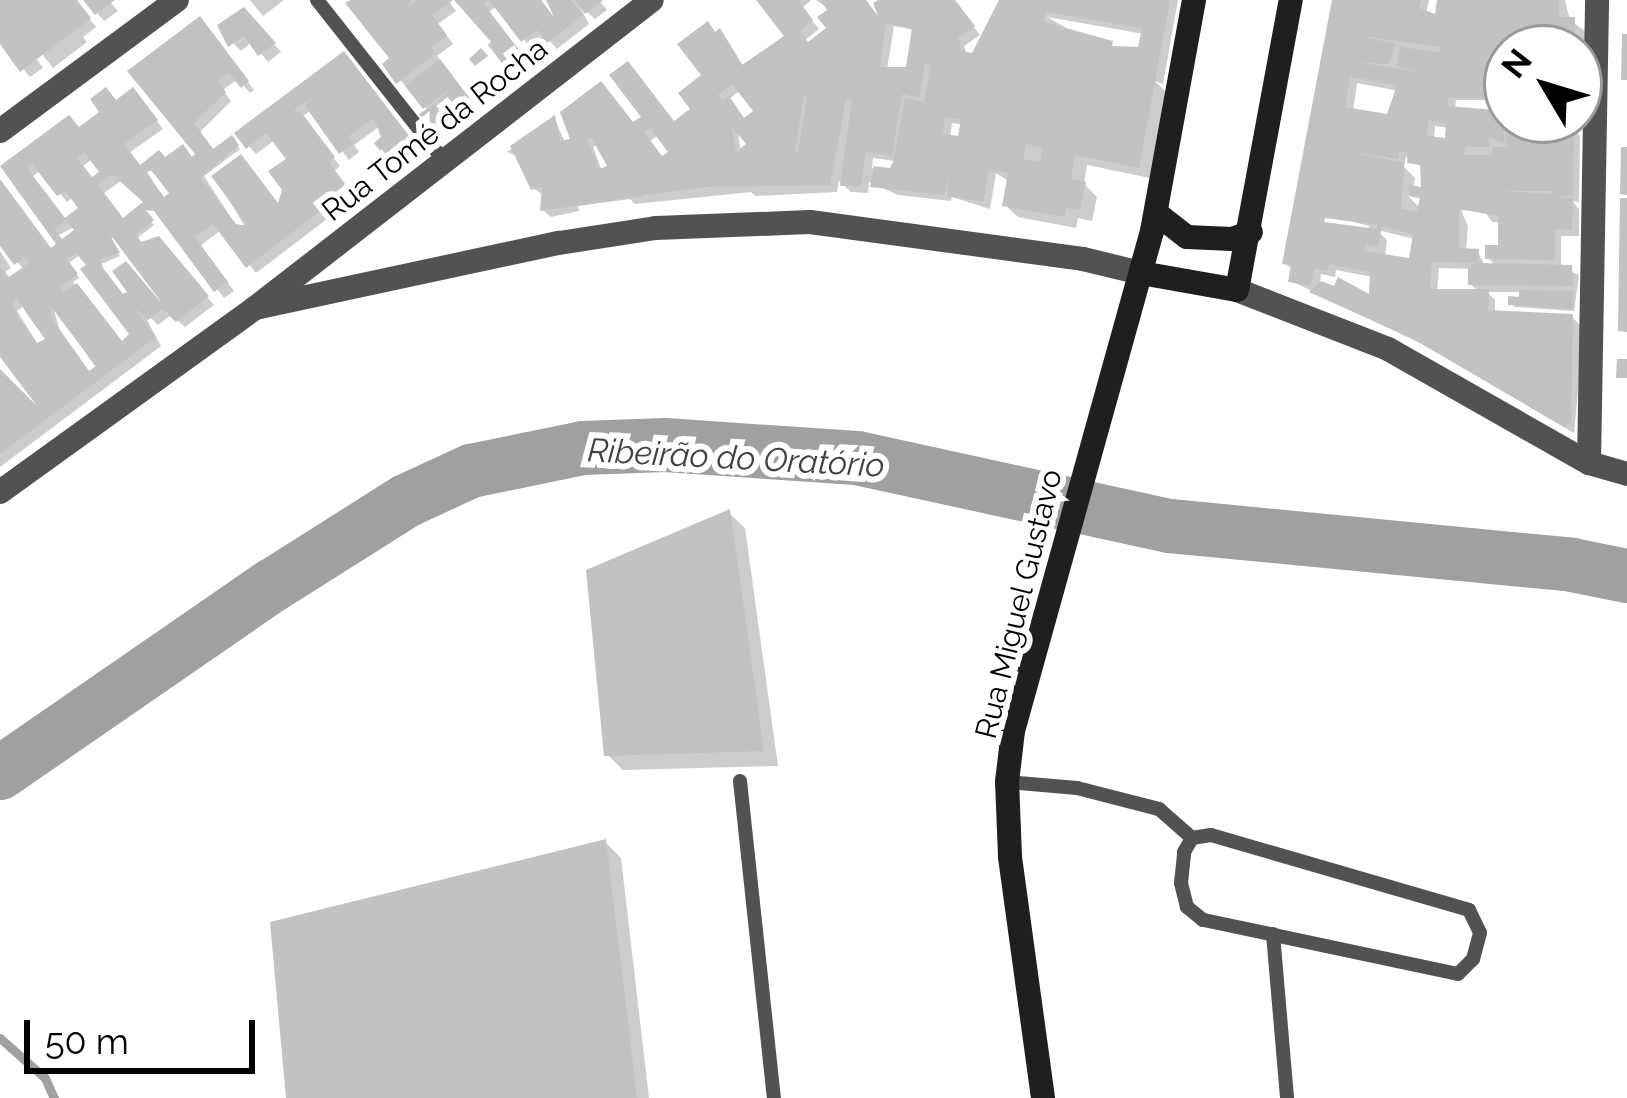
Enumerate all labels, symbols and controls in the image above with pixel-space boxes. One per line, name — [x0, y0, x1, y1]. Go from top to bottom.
north arrow — [1483, 24, 1603, 144]
street label: Rua Tomé da Rocha — [315, 31, 555, 229]
text: N — [1493, 41, 1540, 85]
water label: Ribeirão do Oratório — [587, 430, 885, 486]
street label: Rua Miguel Gustavo — [968, 465, 1070, 743]
scale bar — [30, 996, 261, 1070]
text: 50 m — [45, 1020, 129, 1062]

